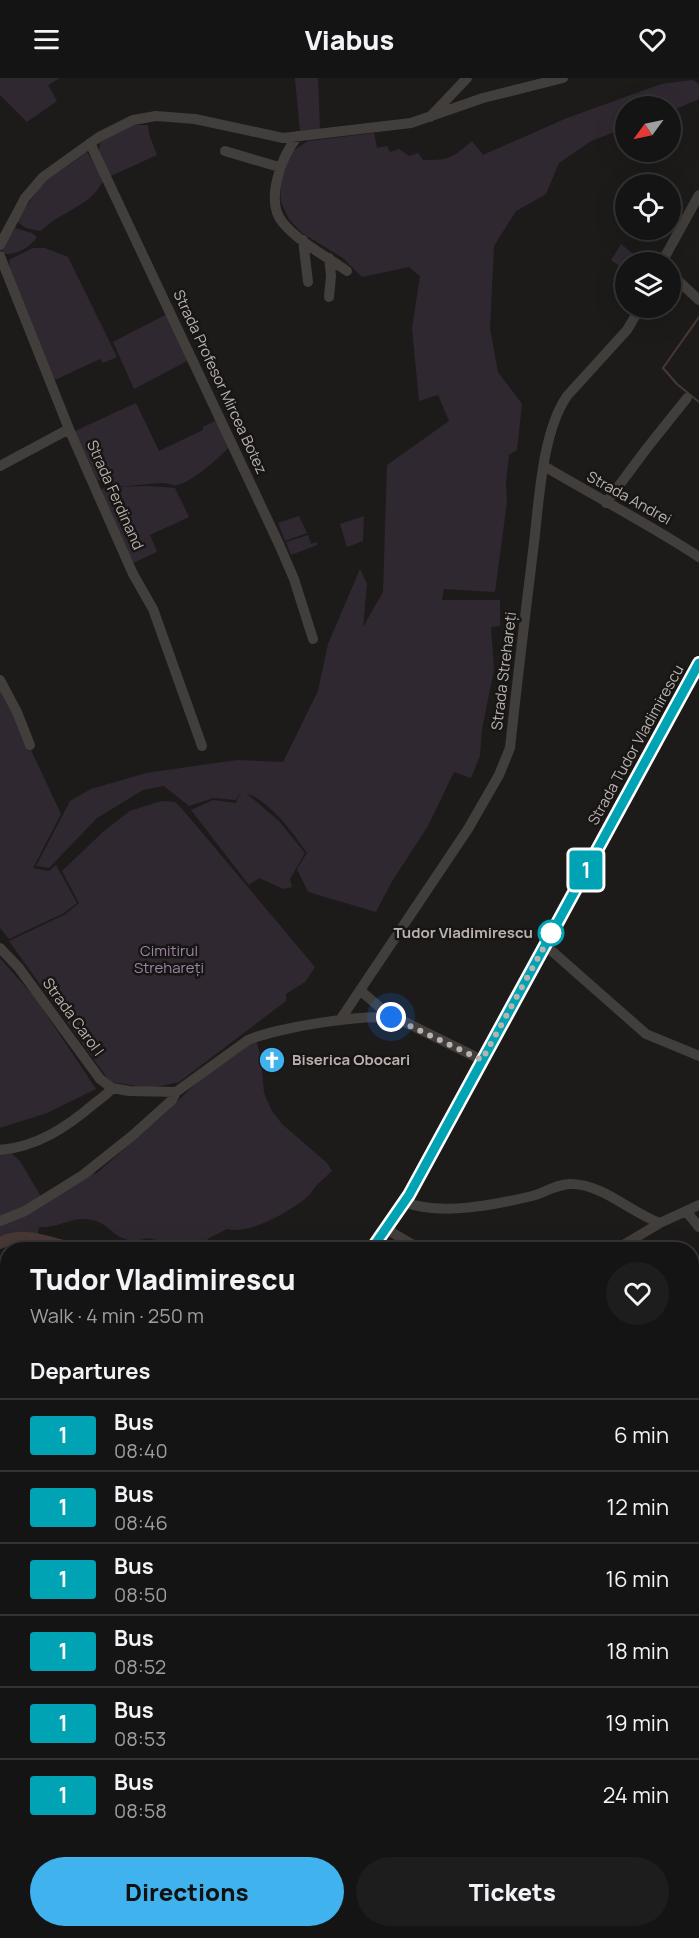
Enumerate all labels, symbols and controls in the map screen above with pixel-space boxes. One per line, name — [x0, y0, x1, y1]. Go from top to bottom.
text: Viabus — [305, 21, 394, 58]
icon: menu — [30, 23, 63, 56]
icon: heart — [636, 23, 669, 56]
north arrow — [615, 96, 681, 162]
map controls — [615, 96, 681, 318]
button: locate — [615, 174, 681, 240]
button: layers — [615, 252, 681, 318]
street label: Strada Profesor Mircea Botez — [168, 286, 272, 477]
street label: Strada Ferdinand — [82, 437, 149, 553]
street label: Strada Andrei — [583, 466, 675, 529]
street label: Strada Strehareți — [486, 611, 521, 731]
street label: Strada Tudor Vladimirescu — [583, 661, 689, 829]
line badge: 1 — [566, 850, 606, 890]
text: 1 — [581, 856, 591, 884]
marker: Tudor Vladimirescu — [538, 920, 564, 946]
place label: Tudor Vladimirescu — [393, 922, 533, 943]
park label: Cimitirul Strehareți — [134, 940, 204, 978]
street label: Strada Carol I — [38, 973, 109, 1060]
your location — [376, 1002, 406, 1032]
church icon: Biserica Obocari — [257, 1045, 287, 1075]
place label: Biserica Obocari — [292, 1049, 410, 1070]
text: Tudor Vladimirescu — [30, 1260, 295, 1298]
button: heart — [606, 1262, 669, 1325]
text: Walk · 4 min · 250 m — [30, 1302, 204, 1329]
text: Departures — [30, 1356, 150, 1386]
text: Bus — [114, 1407, 154, 1437]
text: 6 min — [614, 1420, 669, 1450]
text: 1 — [58, 1421, 68, 1449]
text: 08:40 — [114, 1437, 168, 1464]
text: Bus — [114, 1479, 154, 1509]
text: 12 min — [607, 1492, 669, 1522]
text: 1 — [58, 1493, 68, 1521]
text: 08:46 — [114, 1509, 168, 1536]
text: Bus — [114, 1551, 154, 1581]
text: 16 min — [606, 1564, 669, 1594]
text: 1 — [58, 1565, 68, 1593]
text: 08:50 — [114, 1581, 168, 1608]
text: Bus — [114, 1623, 154, 1653]
text: 18 min — [606, 1636, 669, 1666]
text: 1 — [58, 1637, 68, 1665]
text: 08:52 — [114, 1653, 166, 1680]
text: Bus — [114, 1695, 154, 1725]
text: 19 min — [606, 1708, 669, 1738]
text: 1 — [58, 1709, 68, 1737]
text: 08:53 — [114, 1725, 166, 1752]
text: Bus — [114, 1767, 154, 1797]
text: 24 min — [603, 1780, 669, 1810]
text: 1 — [58, 1781, 68, 1809]
text: 08:58 — [114, 1797, 167, 1824]
button: Directions — [30, 1857, 344, 1926]
button: Tickets — [356, 1857, 669, 1926]

